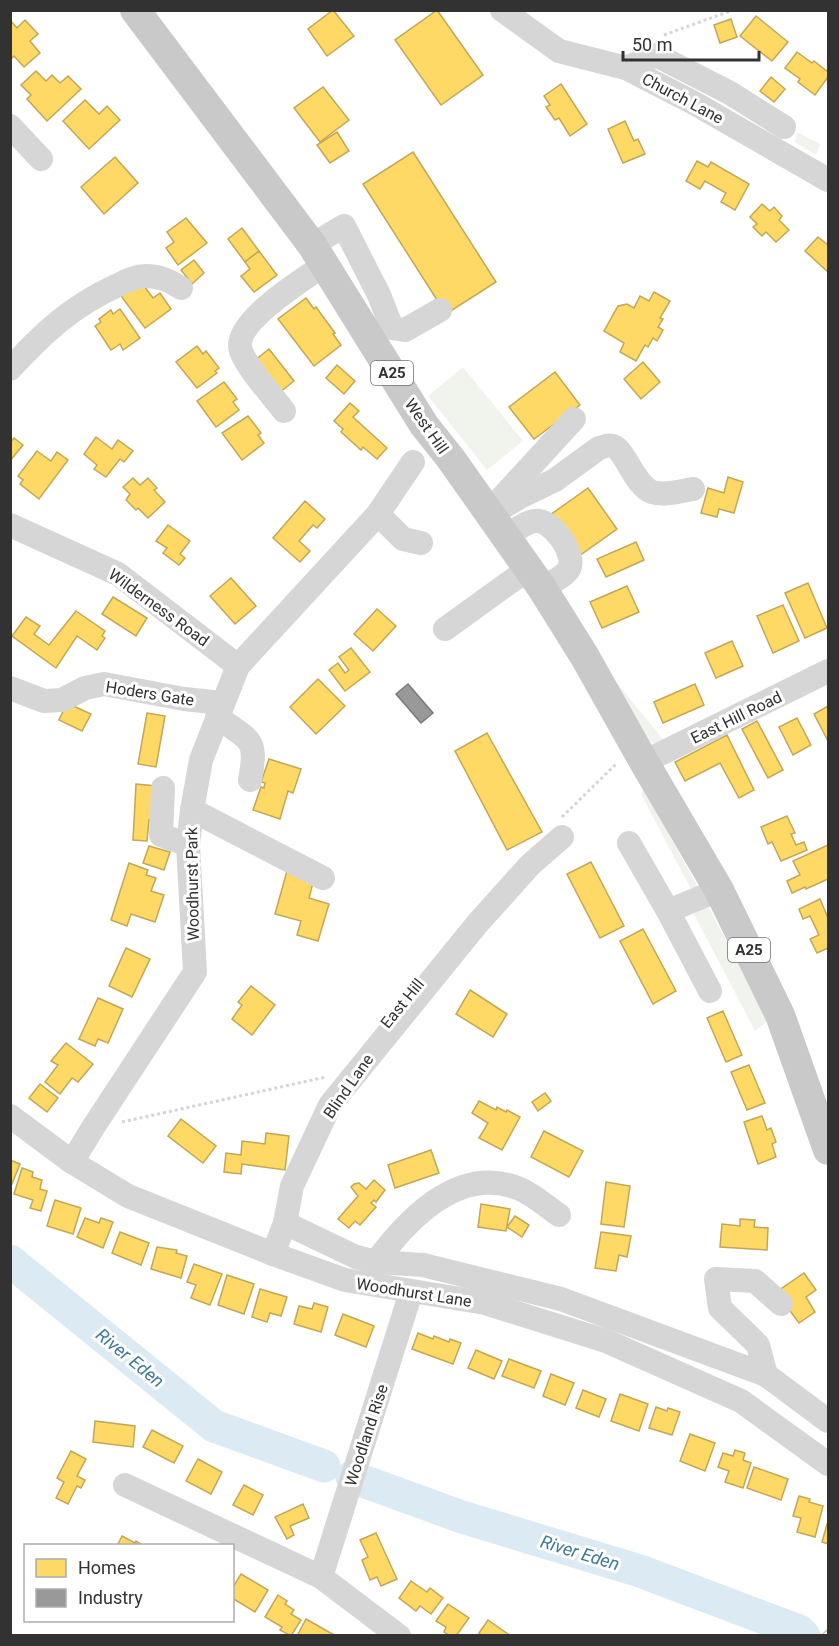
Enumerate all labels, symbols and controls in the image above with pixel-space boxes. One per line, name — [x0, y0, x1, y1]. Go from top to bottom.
scale bar — [623, 24, 760, 62]
text: 50 m — [632, 34, 672, 55]
street label: Church Lane — [639, 69, 727, 128]
road number: A25 — [371, 361, 413, 385]
street label: West Hill — [401, 395, 452, 458]
street label: Wilderness Road — [105, 565, 213, 650]
street label: Hoders Gate — [104, 677, 195, 710]
street label: East Hill Road — [688, 687, 785, 748]
street label: Woodhurst Park — [182, 826, 203, 941]
road number: A25 — [728, 938, 770, 962]
street label: East Hill — [377, 975, 428, 1032]
street label: Blind Lane — [319, 1050, 377, 1122]
street label: Woodhurst Lane — [355, 1274, 473, 1311]
water label: River Eden — [92, 1324, 169, 1391]
street label: Woodland Rise — [341, 1382, 392, 1489]
water label: River Eden — [538, 1531, 622, 1574]
legend — [24, 1544, 234, 1622]
text: Homes — [78, 1557, 136, 1578]
text: Industry — [78, 1587, 143, 1608]

